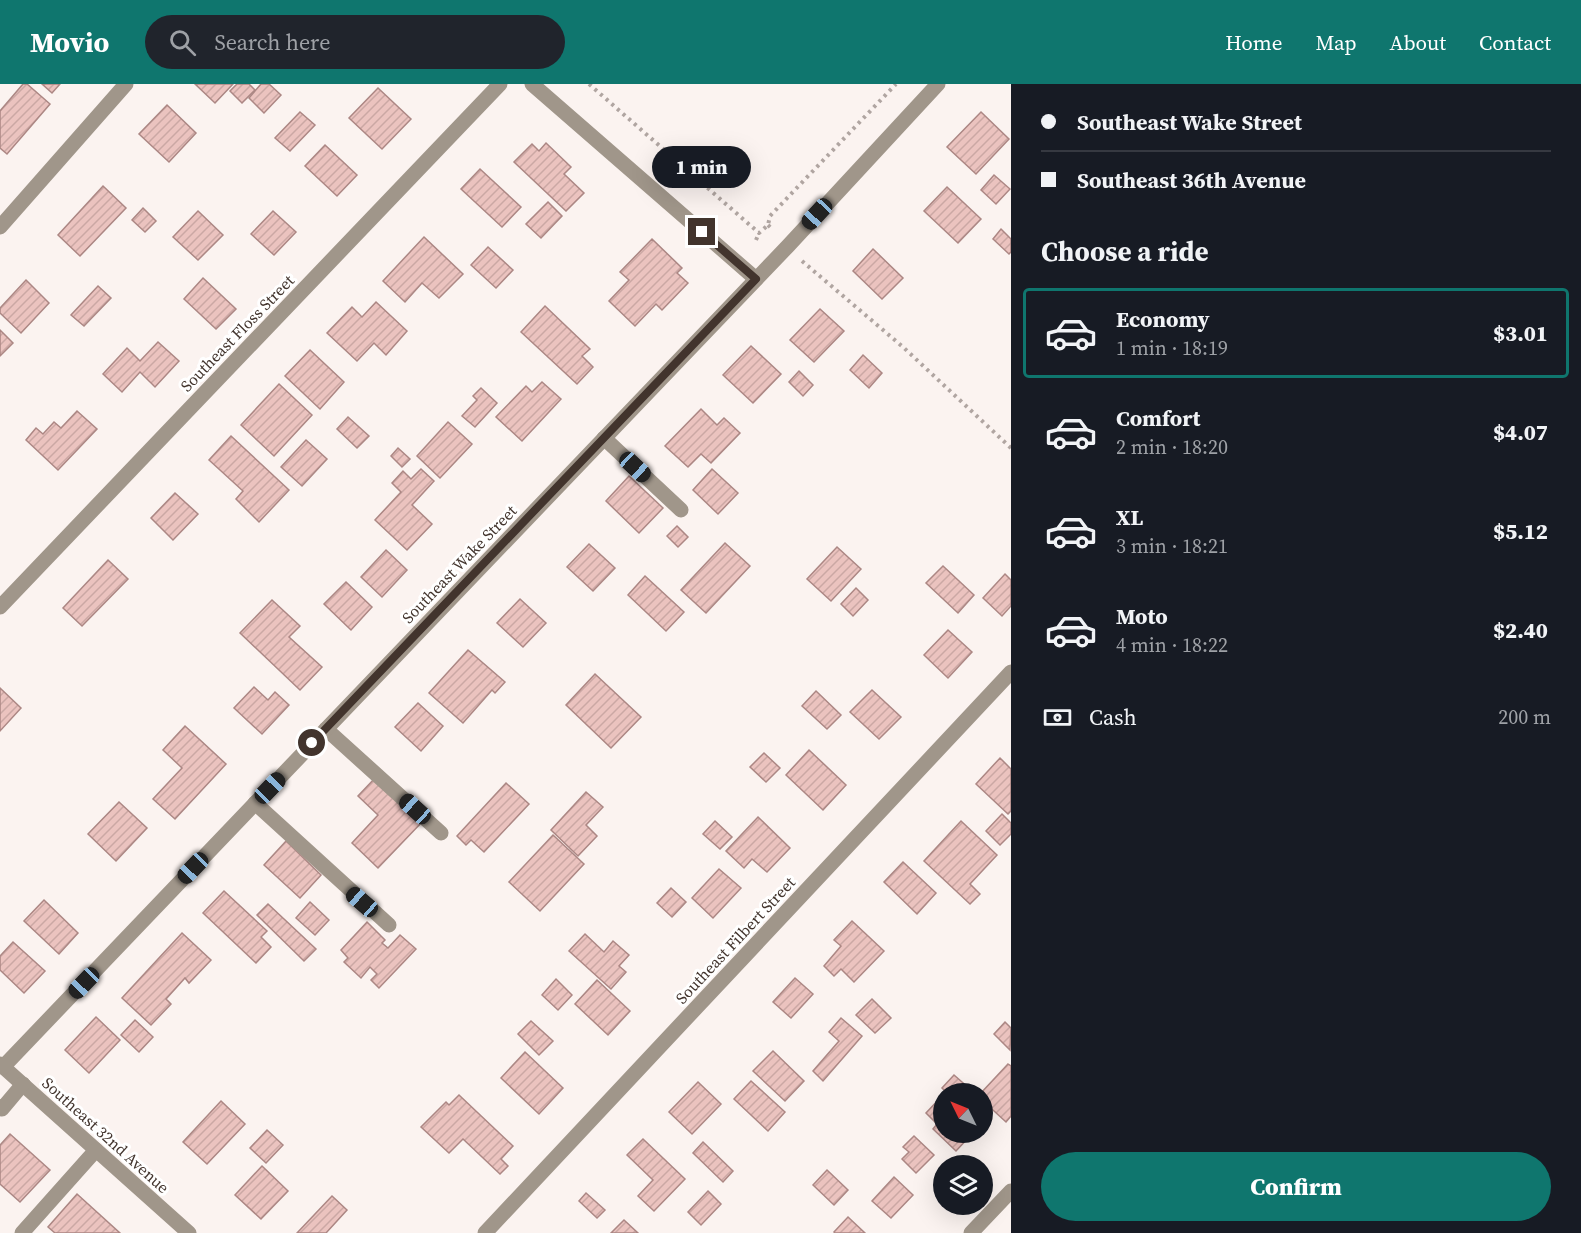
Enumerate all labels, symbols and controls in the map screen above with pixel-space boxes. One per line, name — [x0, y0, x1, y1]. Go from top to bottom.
search box — [145, 15, 565, 69]
text: Movio — [30, 23, 109, 61]
icon: search — [166, 26, 199, 59]
text: Search here — [214, 27, 330, 57]
text: Home — [1225, 28, 1283, 57]
text: Map — [1316, 28, 1357, 57]
text: About — [1390, 28, 1446, 57]
text: Contact — [1479, 28, 1551, 57]
text: Southeast Wake Street — [1077, 107, 1302, 137]
callout: 1 min — [652, 145, 752, 187]
text: 1 min — [675, 153, 728, 181]
text: Southeast 36th Avenue — [1077, 165, 1306, 195]
car — [798, 195, 836, 233]
route end — [688, 218, 715, 245]
text: Choose a ride — [1041, 233, 1209, 270]
street label: Southeast Floss Street — [175, 269, 299, 396]
text: Economy — [1116, 304, 1210, 334]
icon: car — [1044, 306, 1098, 360]
text: $3.01 — [1493, 318, 1548, 348]
text: 1 min · 18:19 — [1116, 334, 1228, 362]
text: Comfort — [1116, 403, 1200, 433]
icon: car — [1044, 405, 1098, 459]
text: $4.07 — [1493, 417, 1548, 447]
text: 2 min · 18:20 — [1116, 433, 1228, 461]
car — [616, 448, 654, 486]
street label: Southeast Wake Street — [397, 499, 522, 628]
text: XL — [1116, 502, 1143, 532]
icon: car — [1044, 504, 1098, 558]
text: $5.12 — [1493, 516, 1548, 546]
text: 3 min · 18:21 — [1116, 532, 1228, 560]
text: Moto — [1116, 601, 1168, 631]
icon: car — [1044, 603, 1098, 657]
text: $2.40 — [1493, 615, 1548, 645]
text: 4 min · 18:22 — [1116, 631, 1228, 659]
icon: cash — [1041, 701, 1074, 734]
text: Cash — [1089, 702, 1137, 732]
text: 200 m — [1498, 703, 1551, 731]
route start — [298, 729, 325, 756]
car — [251, 769, 289, 807]
car — [396, 790, 434, 828]
car — [174, 849, 212, 887]
street label: Southeast Filbert Street — [670, 871, 800, 1008]
car — [343, 883, 381, 921]
car — [65, 964, 103, 1002]
street label: Southeast 32nd Avenue — [38, 1072, 174, 1198]
north arrow — [933, 1083, 993, 1143]
map controls — [933, 1083, 993, 1215]
button: Confirm — [1041, 1152, 1551, 1221]
button: layers — [933, 1155, 993, 1215]

